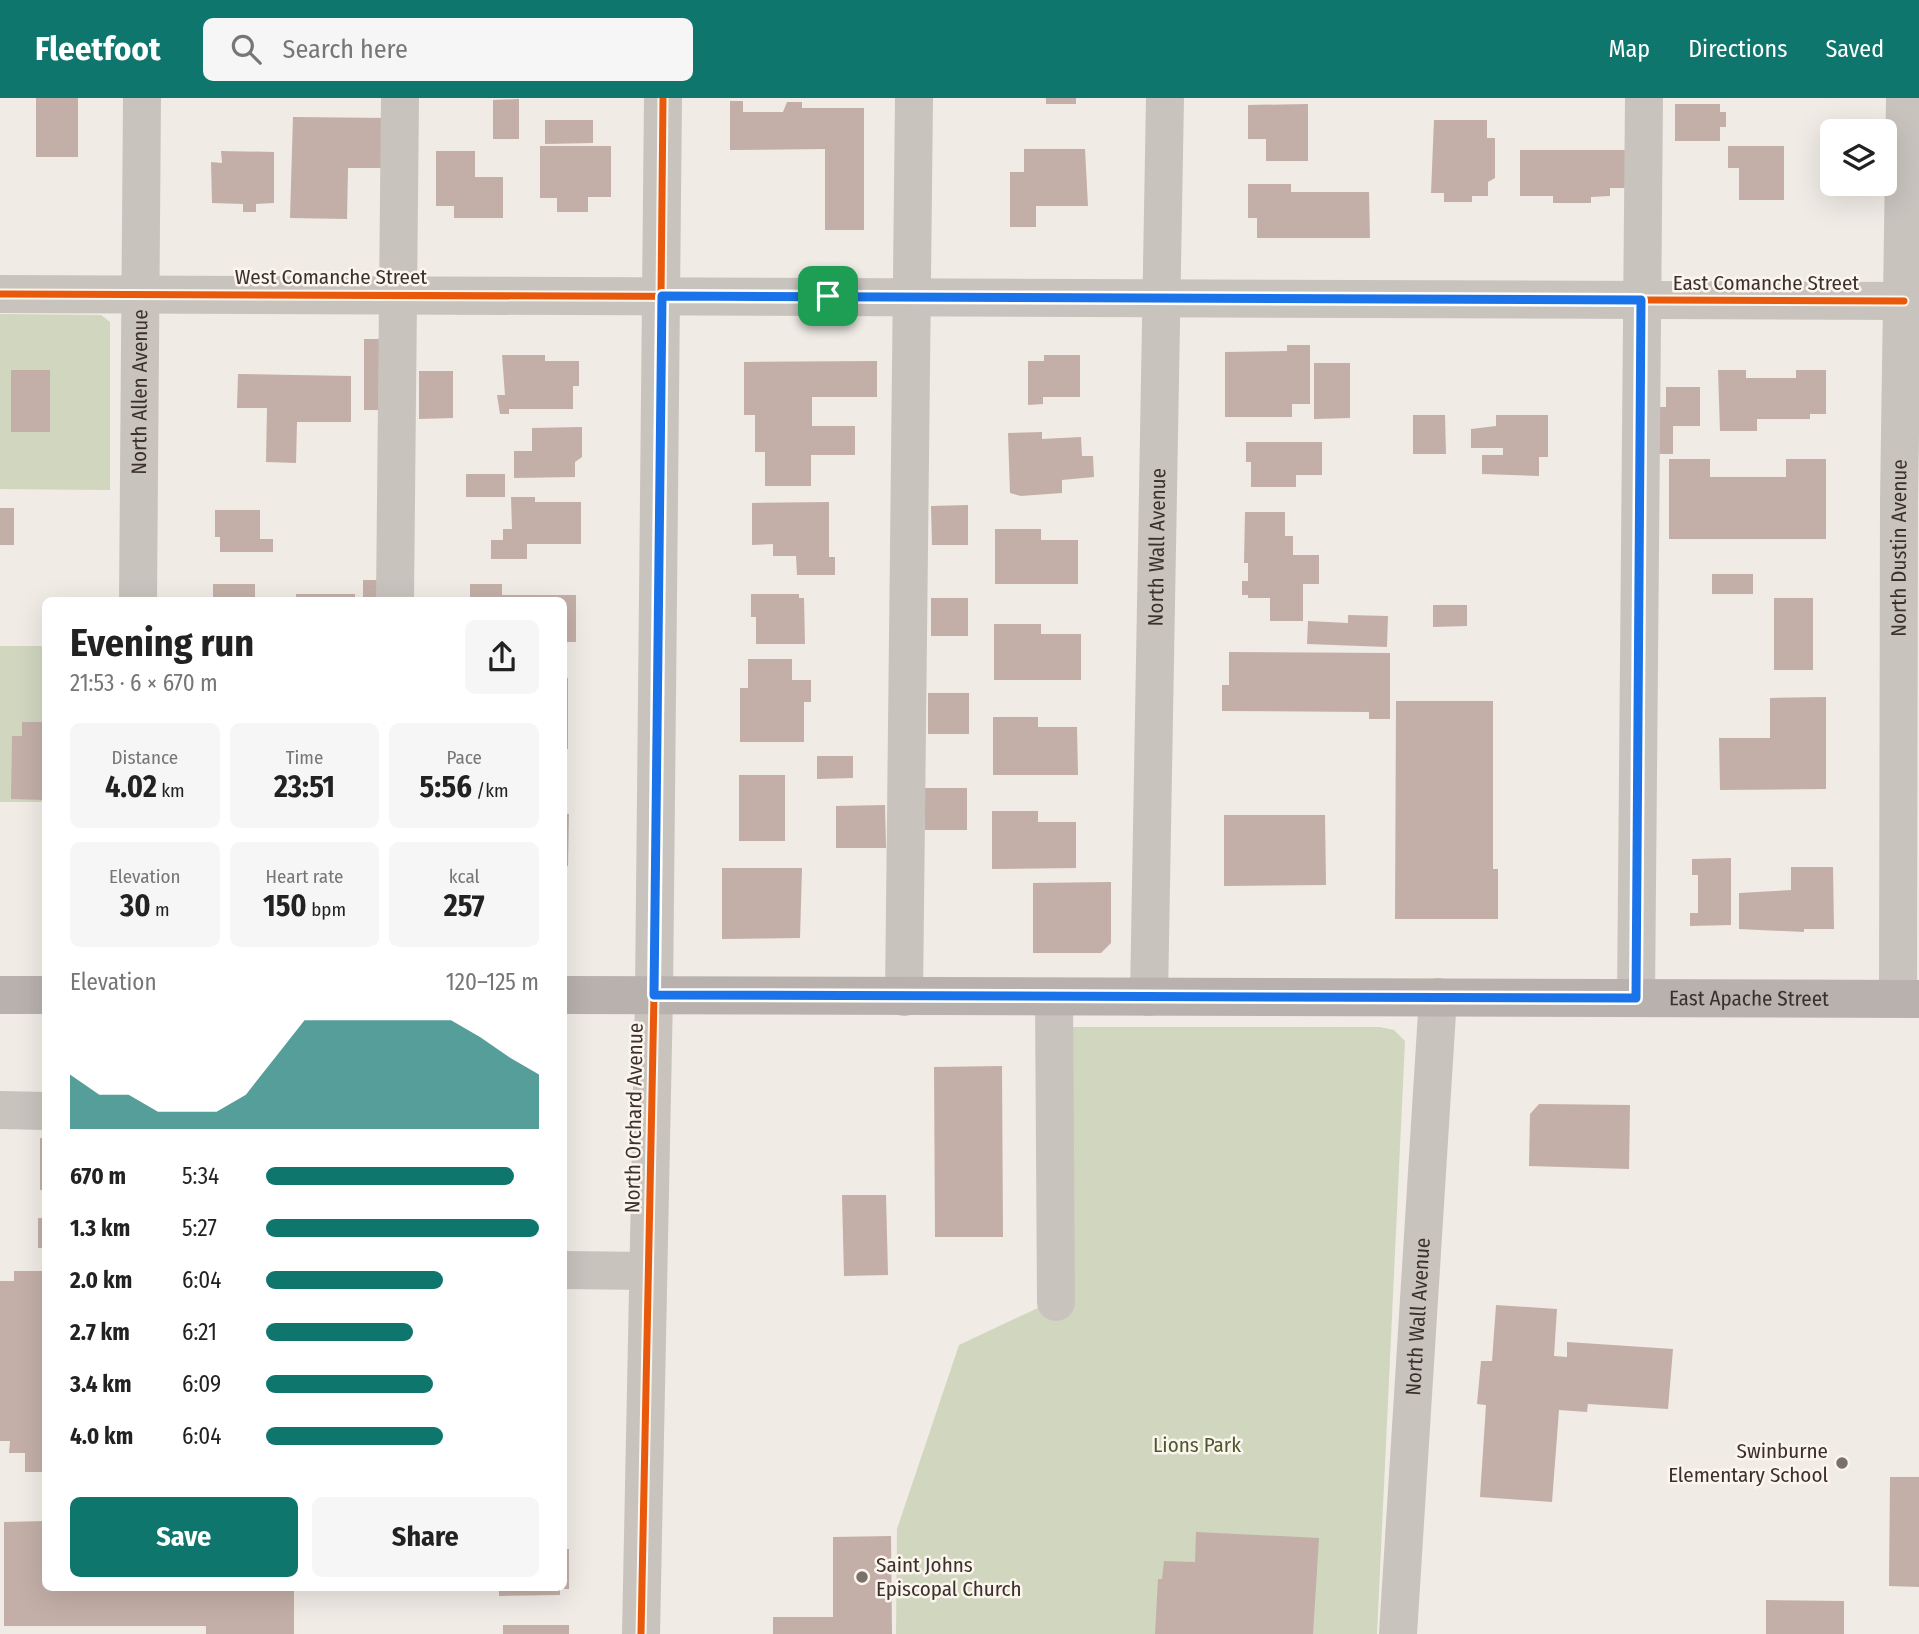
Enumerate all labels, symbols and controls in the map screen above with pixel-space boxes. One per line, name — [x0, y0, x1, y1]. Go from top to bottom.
search box — [203, 18, 693, 81]
text: Fleetfoot — [35, 29, 161, 69]
icon: search — [227, 30, 265, 68]
text: Search here — [283, 34, 408, 65]
text: Map — [1609, 35, 1650, 63]
text: Directions — [1688, 35, 1787, 63]
text: Saved — [1825, 35, 1884, 63]
map controls — [1820, 119, 1897, 196]
button: layers — [1820, 119, 1897, 196]
street label: West Comanche Street — [235, 264, 427, 290]
pin — [798, 266, 858, 326]
street label: East Comanche Street — [1673, 270, 1859, 296]
icon: arrive — [809, 277, 847, 315]
street label: North Allen Avenue — [126, 309, 153, 475]
street label: North Dustin Avenue — [1886, 459, 1913, 637]
street label: North Wall Avenue — [1143, 468, 1171, 626]
text: Evening run — [70, 620, 254, 666]
button: share — [465, 620, 539, 694]
text: 21:53 · 6 × 670 m — [70, 669, 218, 697]
text: Distance — [112, 746, 178, 769]
text: Time — [286, 746, 323, 769]
text: Pace — [446, 746, 482, 769]
text: 4.02 — [105, 769, 157, 805]
text: 23:51 — [274, 769, 335, 805]
text: 5:56 — [420, 769, 472, 805]
text: km — [157, 779, 185, 802]
text: /km — [472, 779, 509, 802]
text: Elevation — [109, 865, 181, 888]
text: Heart rate — [265, 865, 344, 888]
text: kcal — [449, 865, 480, 888]
text: 30 — [120, 888, 151, 924]
text: 150 — [263, 888, 307, 924]
text: 257 — [444, 888, 485, 924]
text: m — [151, 898, 170, 921]
text: bpm — [307, 898, 346, 921]
text: Elevation — [70, 968, 157, 996]
text: 120–125 m — [446, 968, 539, 996]
street label: East Apache Street — [1669, 985, 1829, 1012]
street label: North Orchard Avenue — [619, 1023, 649, 1213]
text: 670 m — [70, 1162, 126, 1190]
text: 5:34 — [182, 1162, 219, 1190]
text: 1.3 km — [70, 1214, 130, 1242]
text: 5:27 — [182, 1214, 217, 1242]
street label: North Wall Avenue — [1400, 1237, 1436, 1396]
text: 2.0 km — [70, 1266, 132, 1294]
text: 6:04 — [182, 1266, 221, 1294]
text: 2.7 km — [70, 1318, 130, 1346]
text: 6:21 — [182, 1318, 217, 1346]
text: 3.4 km — [70, 1370, 132, 1398]
text: 6:09 — [182, 1370, 221, 1398]
text: 4.0 km — [70, 1422, 133, 1450]
text: 6:04 — [182, 1422, 221, 1450]
park label: Lions Park — [1153, 1432, 1241, 1458]
place label: Swinburne Elementary School — [1668, 1438, 1828, 1488]
marker: Swinburne Elementary School — [1834, 1455, 1850, 1471]
button: Save — [70, 1497, 298, 1577]
button: Share — [312, 1497, 539, 1577]
place label: Saint Johns Episcopal Church — [876, 1552, 1022, 1602]
marker: Saint Johns Episcopal Church — [854, 1569, 870, 1585]

